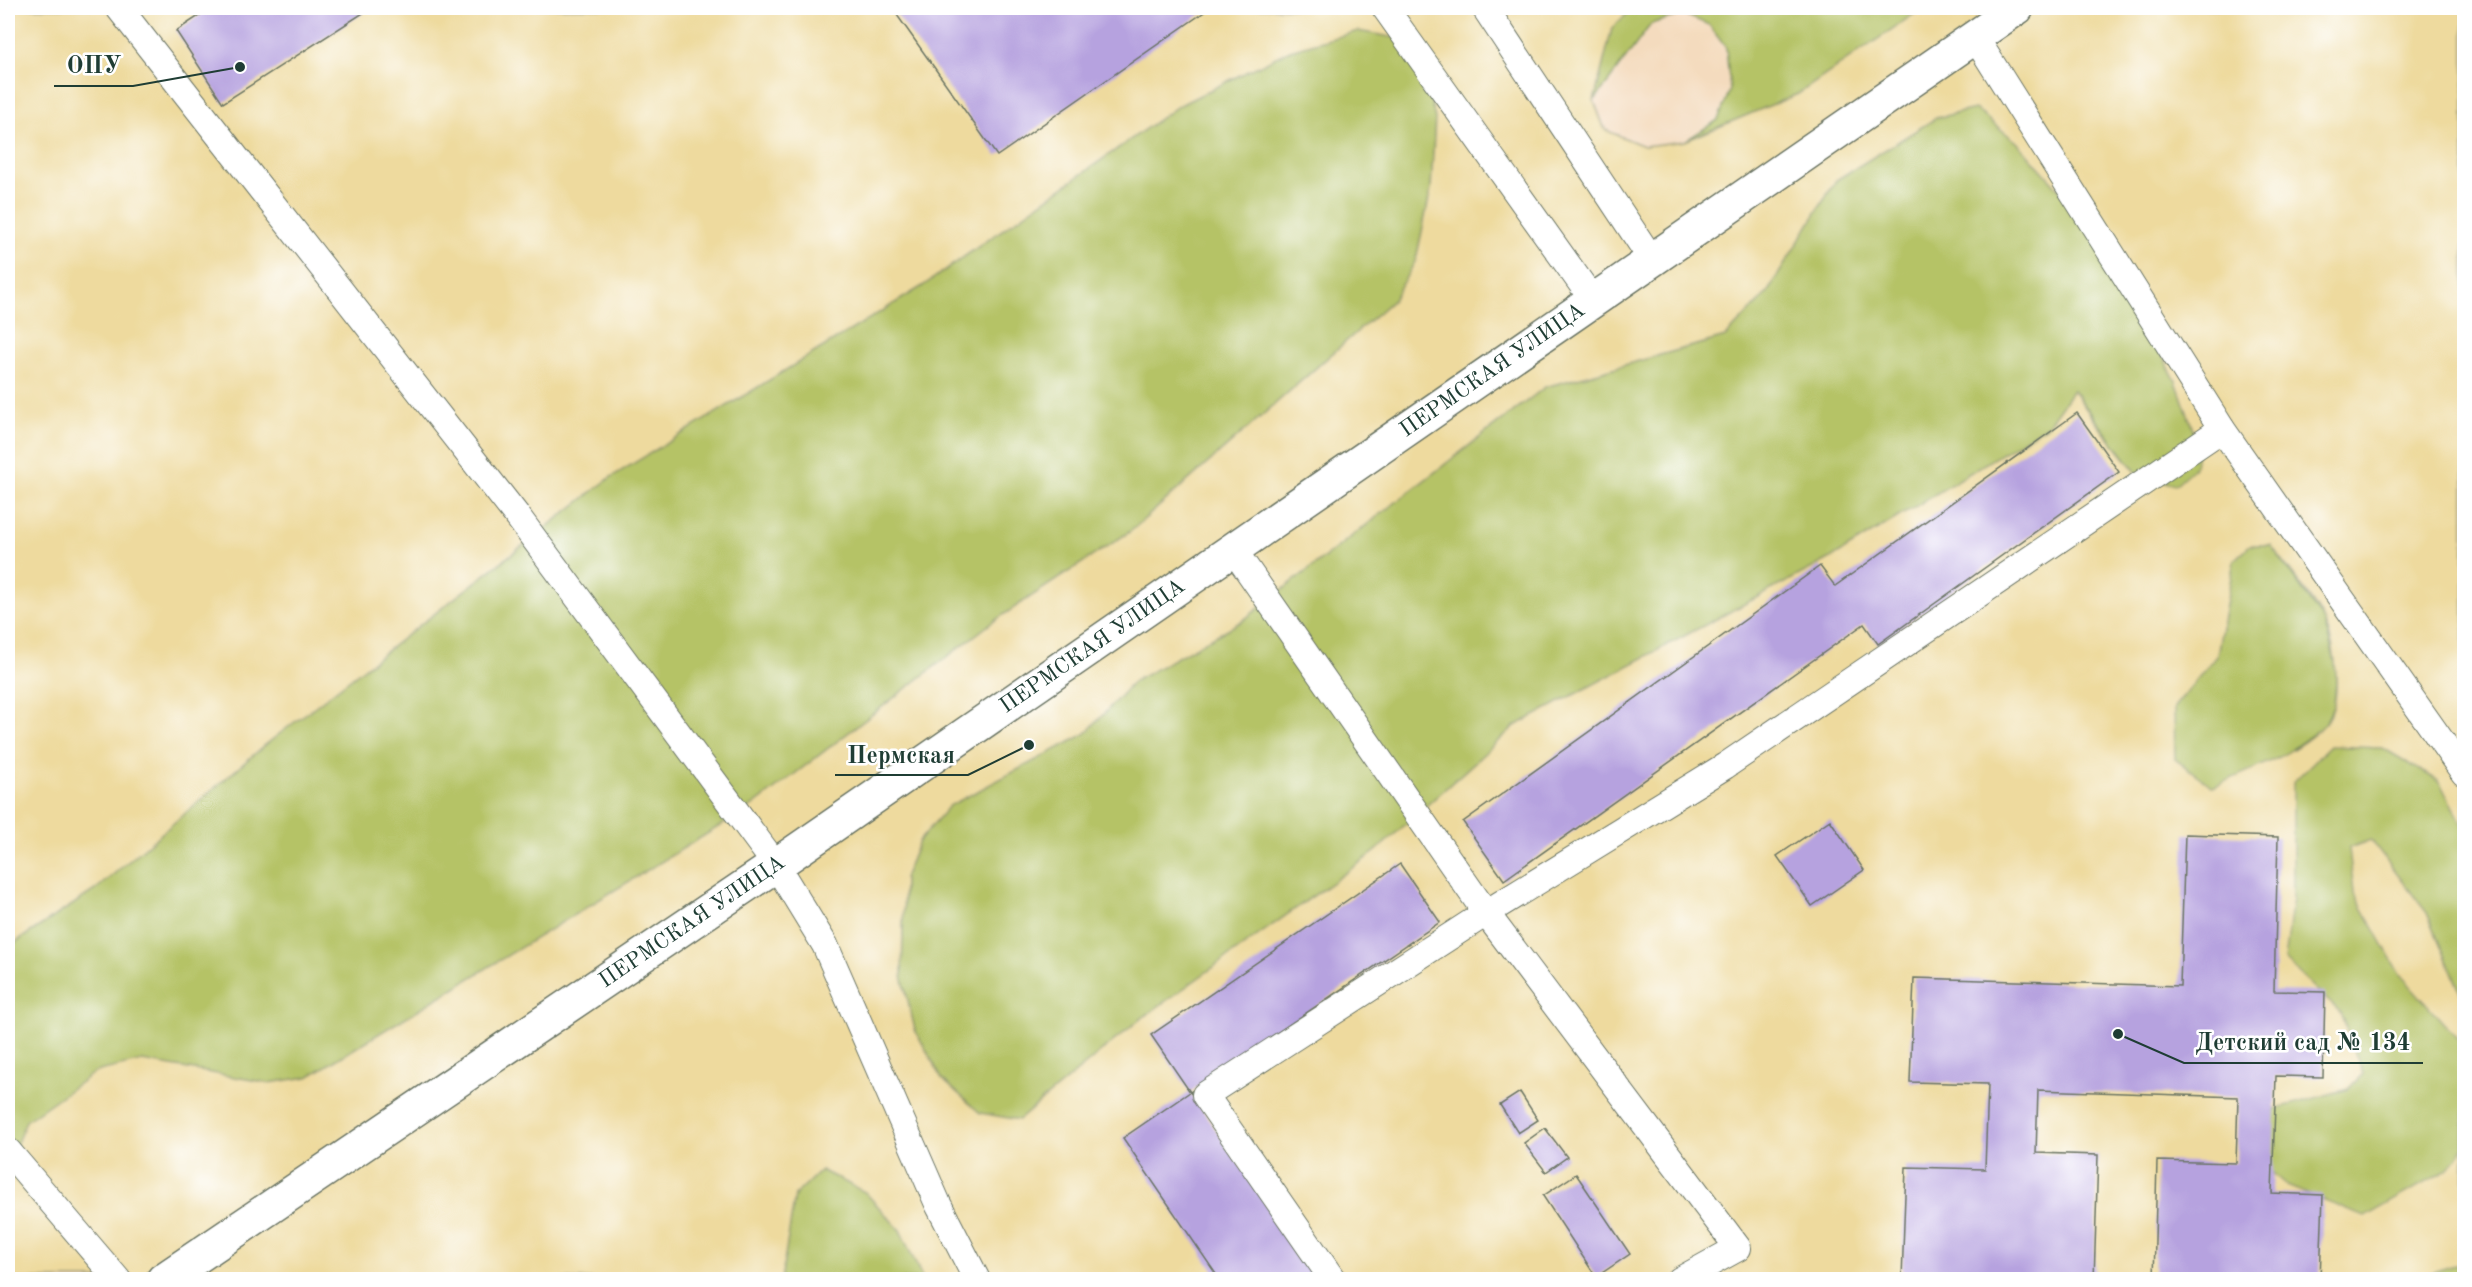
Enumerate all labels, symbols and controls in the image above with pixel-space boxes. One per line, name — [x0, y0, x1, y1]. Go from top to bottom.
callout: ОПУ — [54, 44, 133, 86]
text: ОПУ — [66, 55, 122, 79]
street label: ПЕРМСКАЯ УЛИЦА — [1396, 299, 1589, 442]
street label: ПЕРМСКАЯ УЛИЦА — [996, 575, 1189, 718]
callout: Пермская — [835, 733, 968, 775]
text: Пермская — [847, 745, 955, 769]
street label: ПЕРМСКАЯ УЛИЦА — [595, 851, 789, 992]
callout: Детский сад № 134 — [2184, 1021, 2423, 1063]
text: Детский сад № 134 — [2195, 1032, 2411, 1056]

